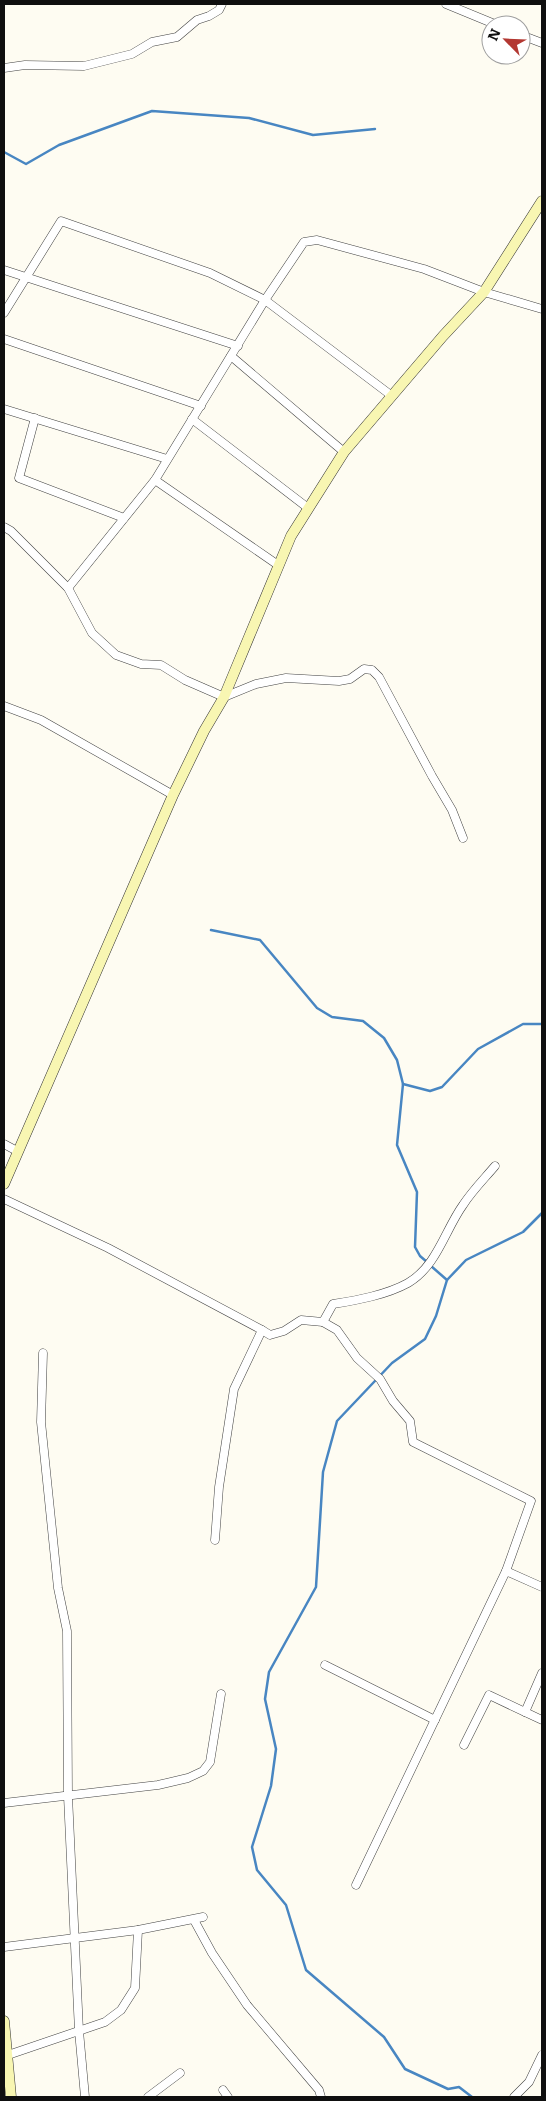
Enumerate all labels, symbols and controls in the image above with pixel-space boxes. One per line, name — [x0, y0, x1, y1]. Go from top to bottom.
north arrow — [481, 15, 531, 65]
text: N — [482, 25, 505, 44]

